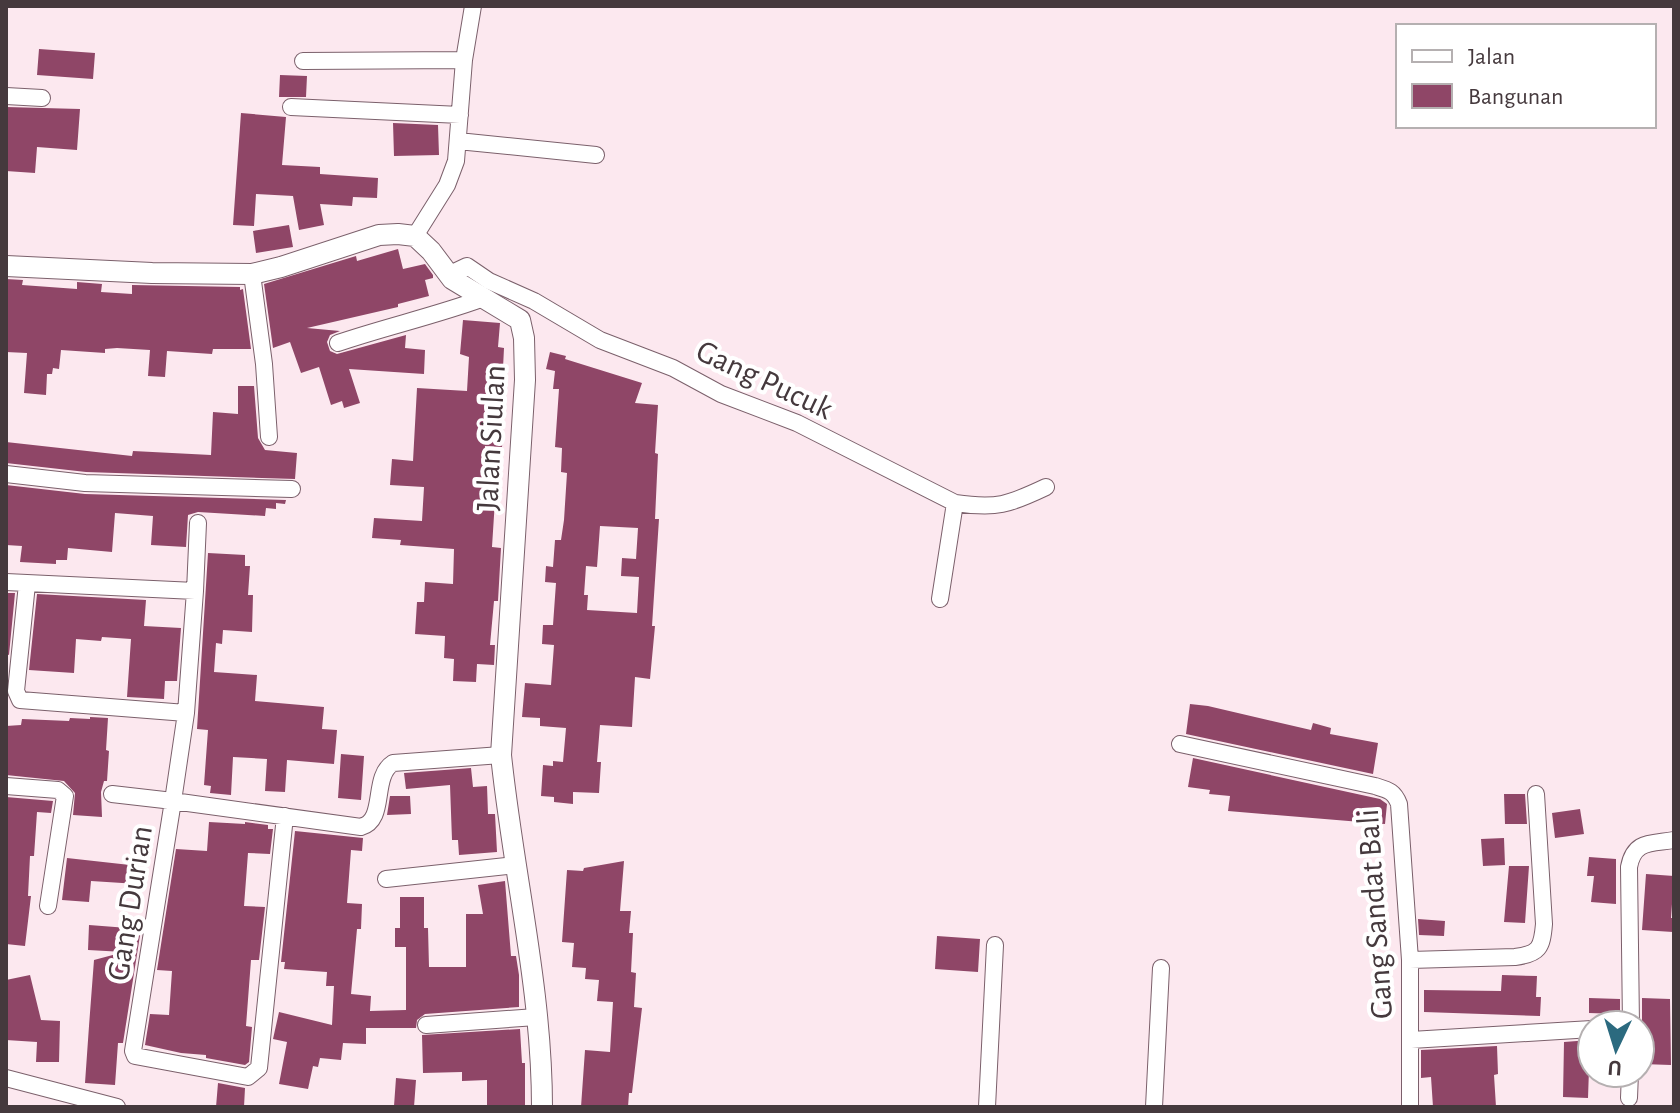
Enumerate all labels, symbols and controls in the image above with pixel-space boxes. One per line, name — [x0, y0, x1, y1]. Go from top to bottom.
legend — [1396, 24, 1656, 128]
text: Jalan — [1468, 45, 1515, 69]
text: Bangunan — [1468, 85, 1563, 109]
street label: Gang Pucuk — [691, 334, 838, 426]
street label: Jalan Siulan — [471, 364, 511, 512]
street label: Gang Sandat Bali — [1352, 808, 1398, 1020]
street label: Gang Durian — [102, 823, 158, 983]
north arrow — [1576, 1009, 1656, 1089]
text: U — [1607, 1056, 1622, 1079]

